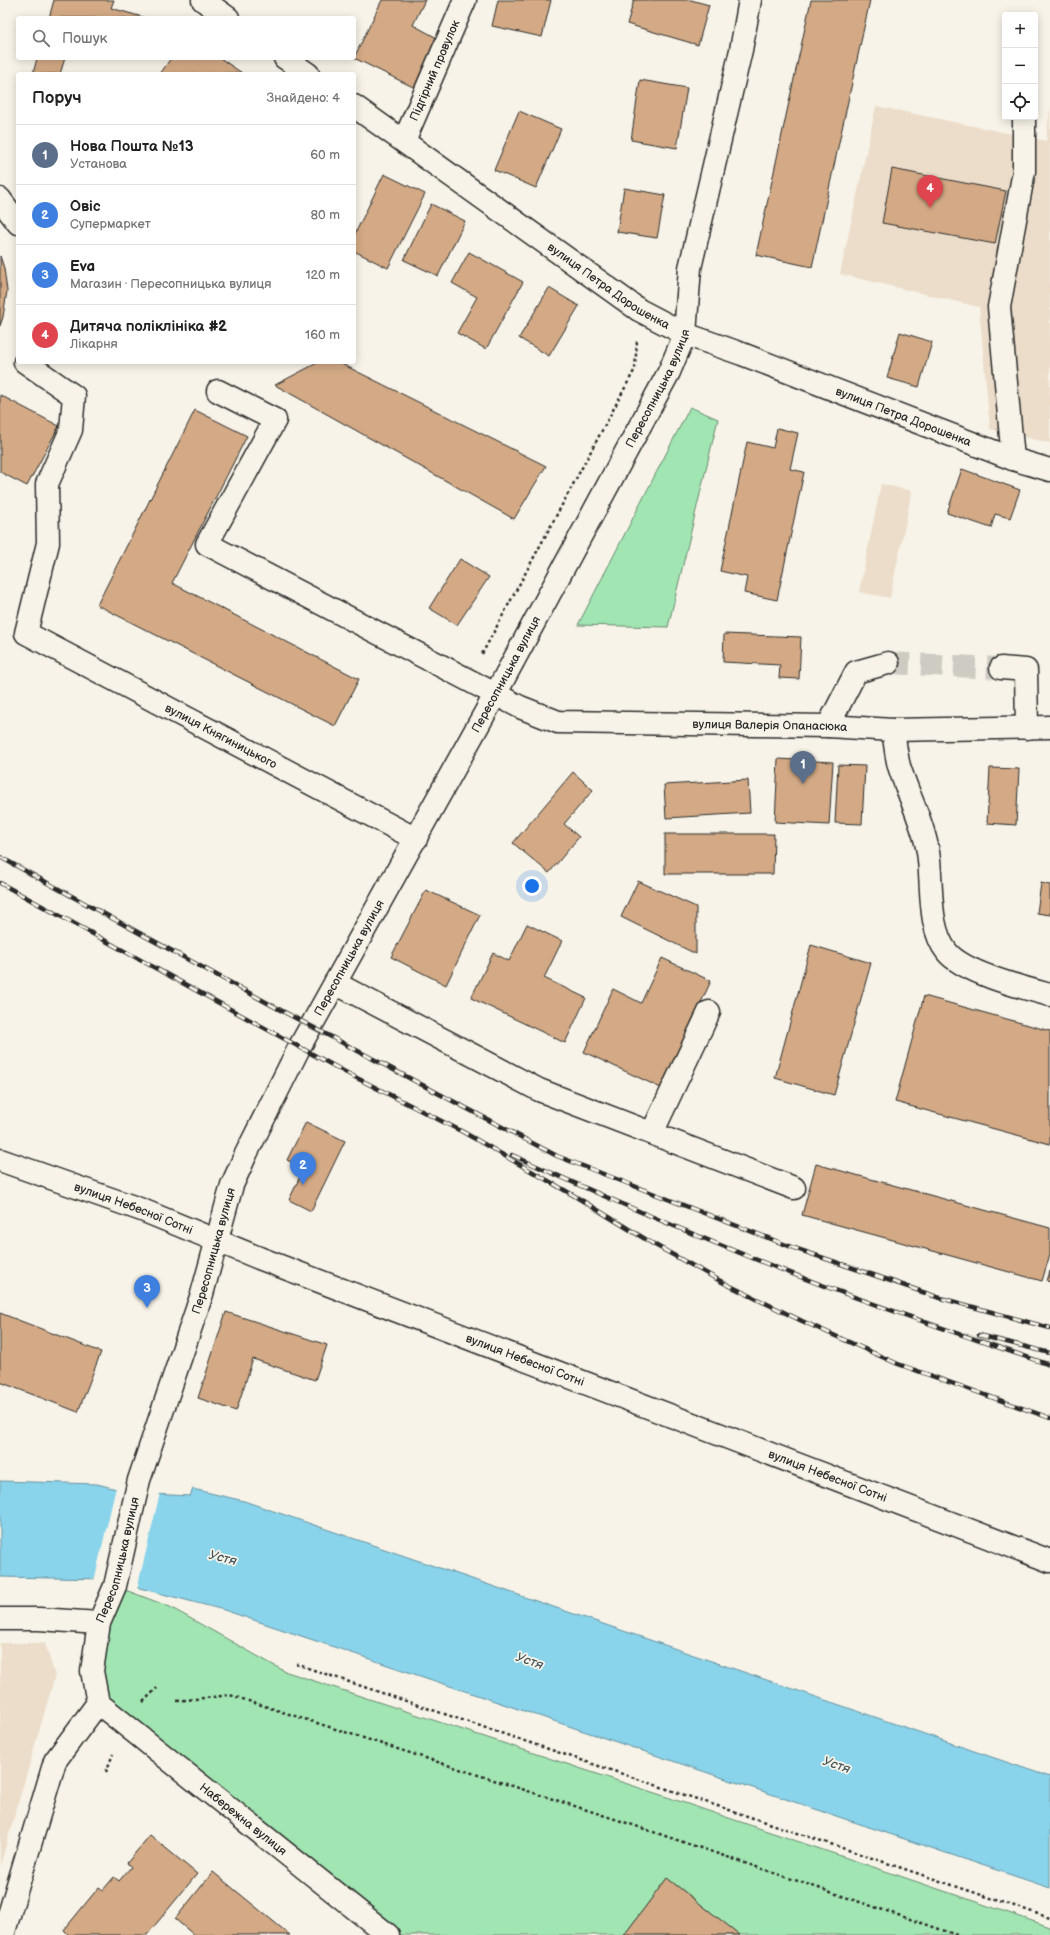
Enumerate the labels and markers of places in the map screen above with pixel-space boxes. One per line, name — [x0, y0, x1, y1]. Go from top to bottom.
pin: 4 — [917, 175, 943, 208]
pin: 1 — [790, 751, 816, 784]
pin: 2 — [290, 1152, 316, 1185]
pin: 3 — [134, 1275, 160, 1308]

